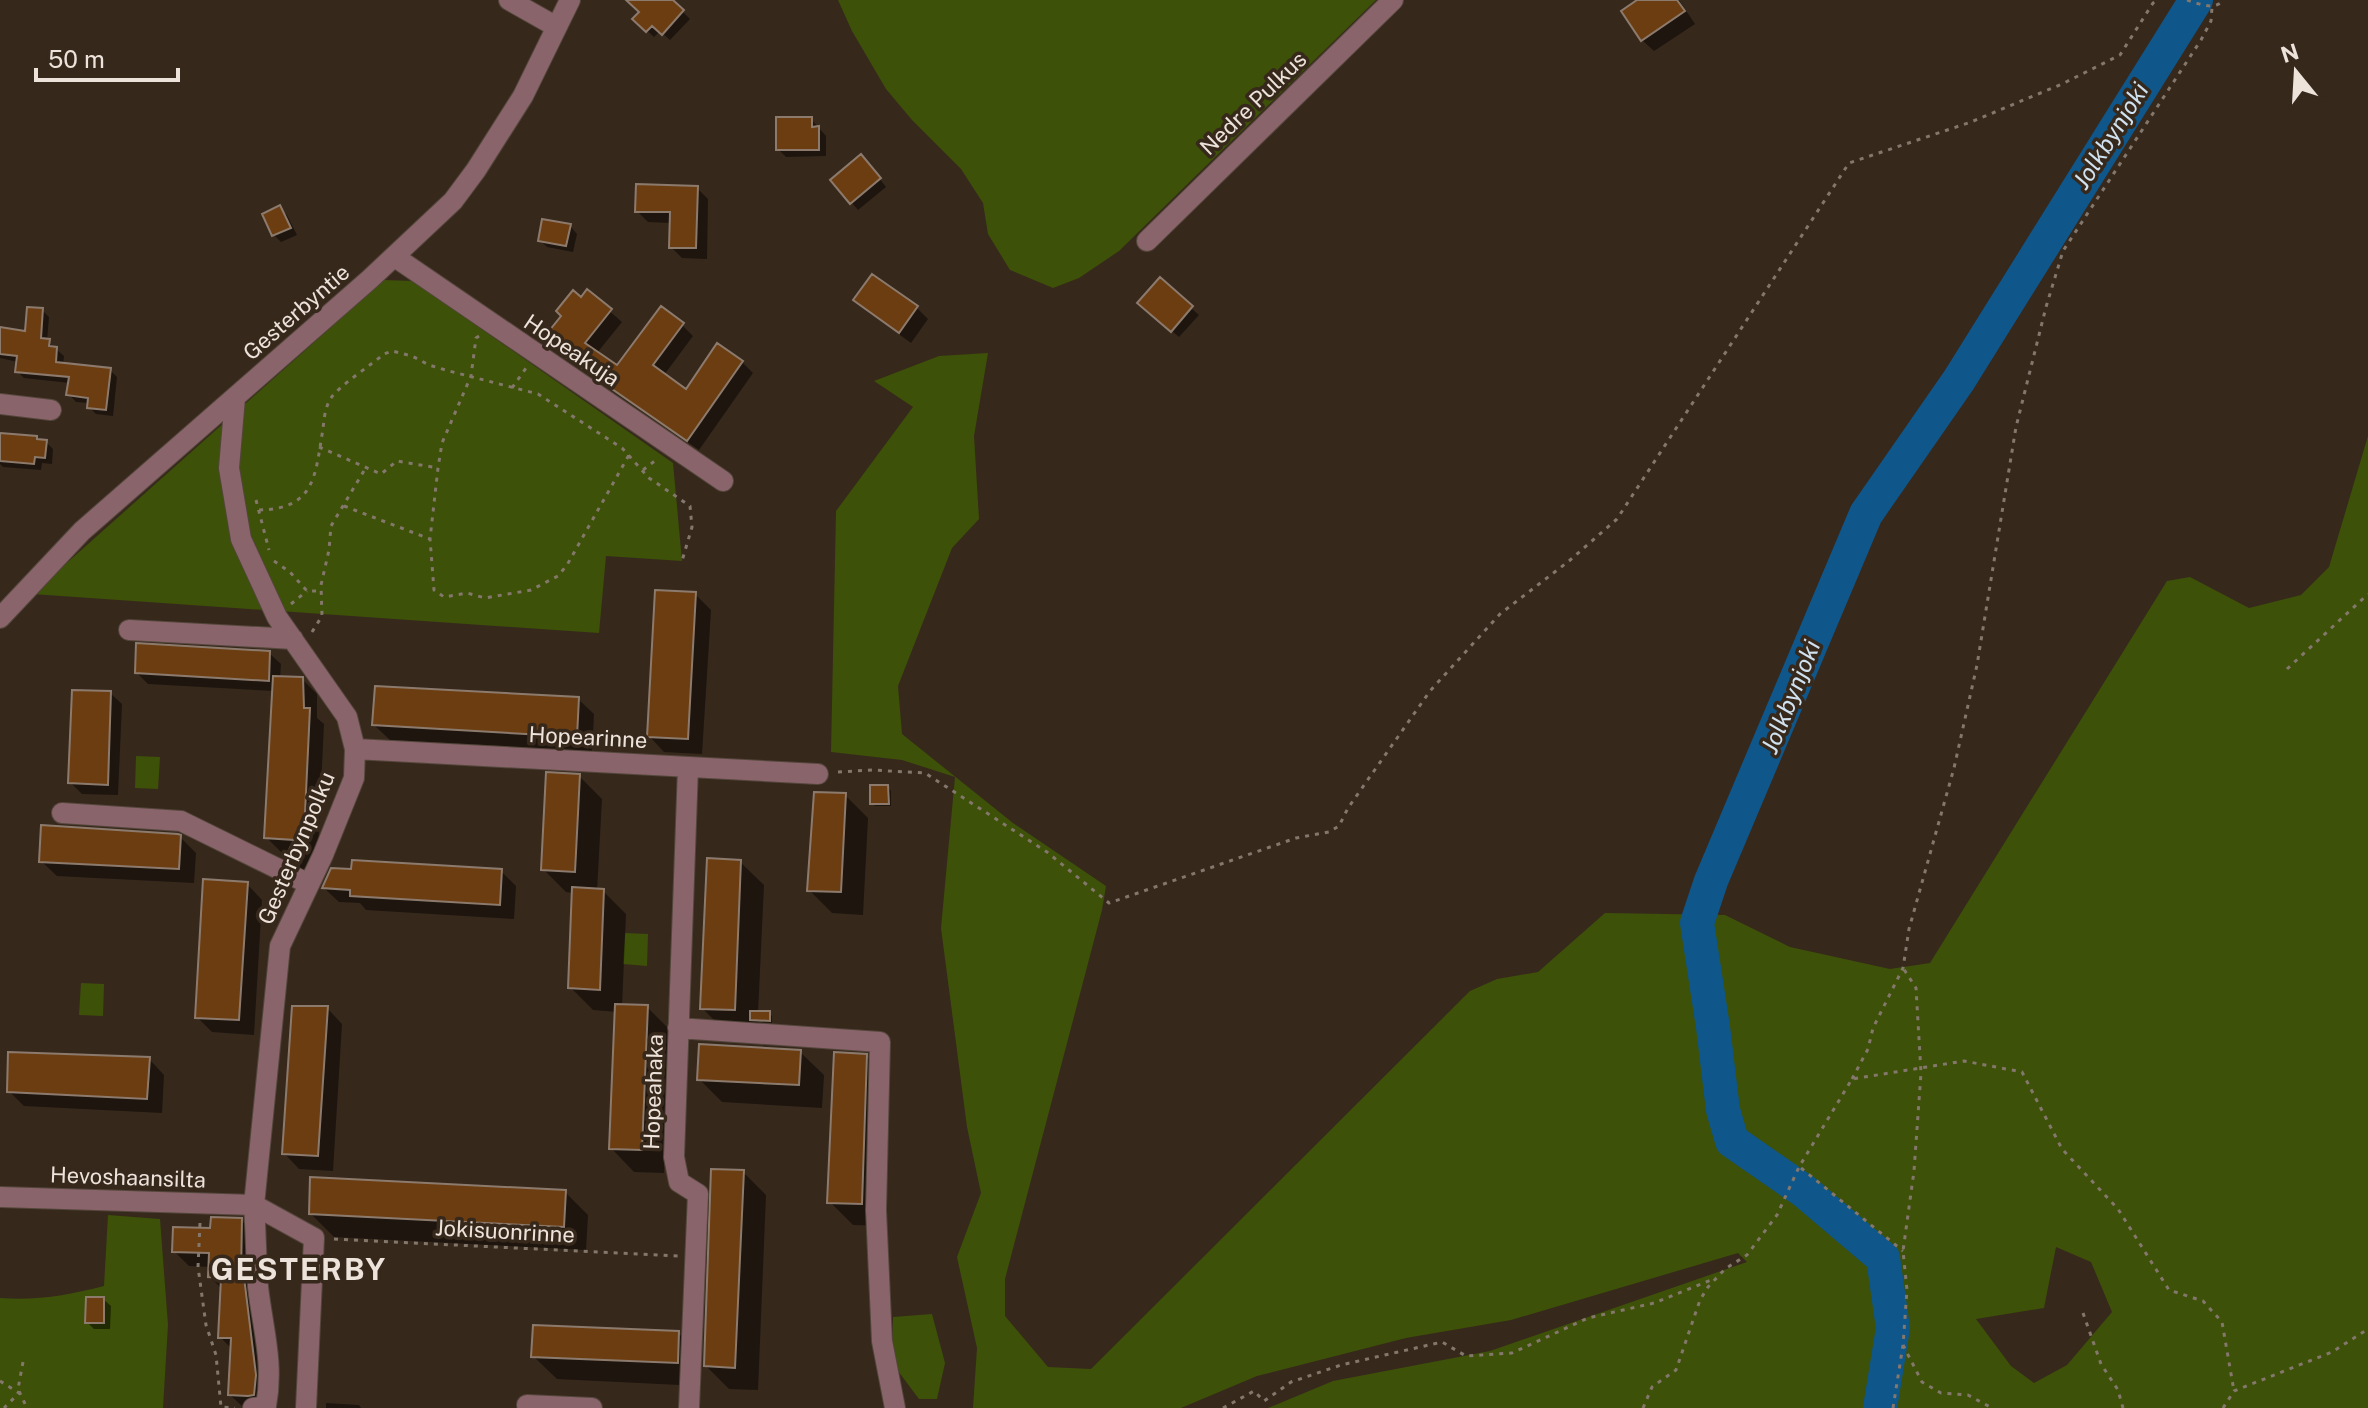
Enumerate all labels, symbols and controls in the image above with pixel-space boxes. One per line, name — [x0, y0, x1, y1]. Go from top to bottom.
scale bar — [36, 32, 178, 82]
north arrow — [2256, 32, 2336, 112]
text: N — [2278, 38, 2302, 68]
text: 50 m — [48, 45, 105, 73]
street label: Nedre Pulkus — [1194, 46, 1312, 160]
water label: Jolkbynjoki — [2067, 77, 2154, 194]
street label: Gesterbyntie — [238, 259, 354, 365]
street label: Hopeakuja — [519, 309, 625, 391]
water label: Jolkbynjoki — [1755, 636, 1825, 757]
street label: Hopearinne — [528, 721, 648, 753]
street label: Gesterbynpolku — [252, 768, 340, 928]
street label: Hopeahaka — [638, 1034, 668, 1150]
street label: Hevoshaansilta — [50, 1161, 206, 1193]
street label: Jokisuonrinne — [434, 1214, 576, 1248]
district label: GESTERBY — [211, 1251, 387, 1287]

